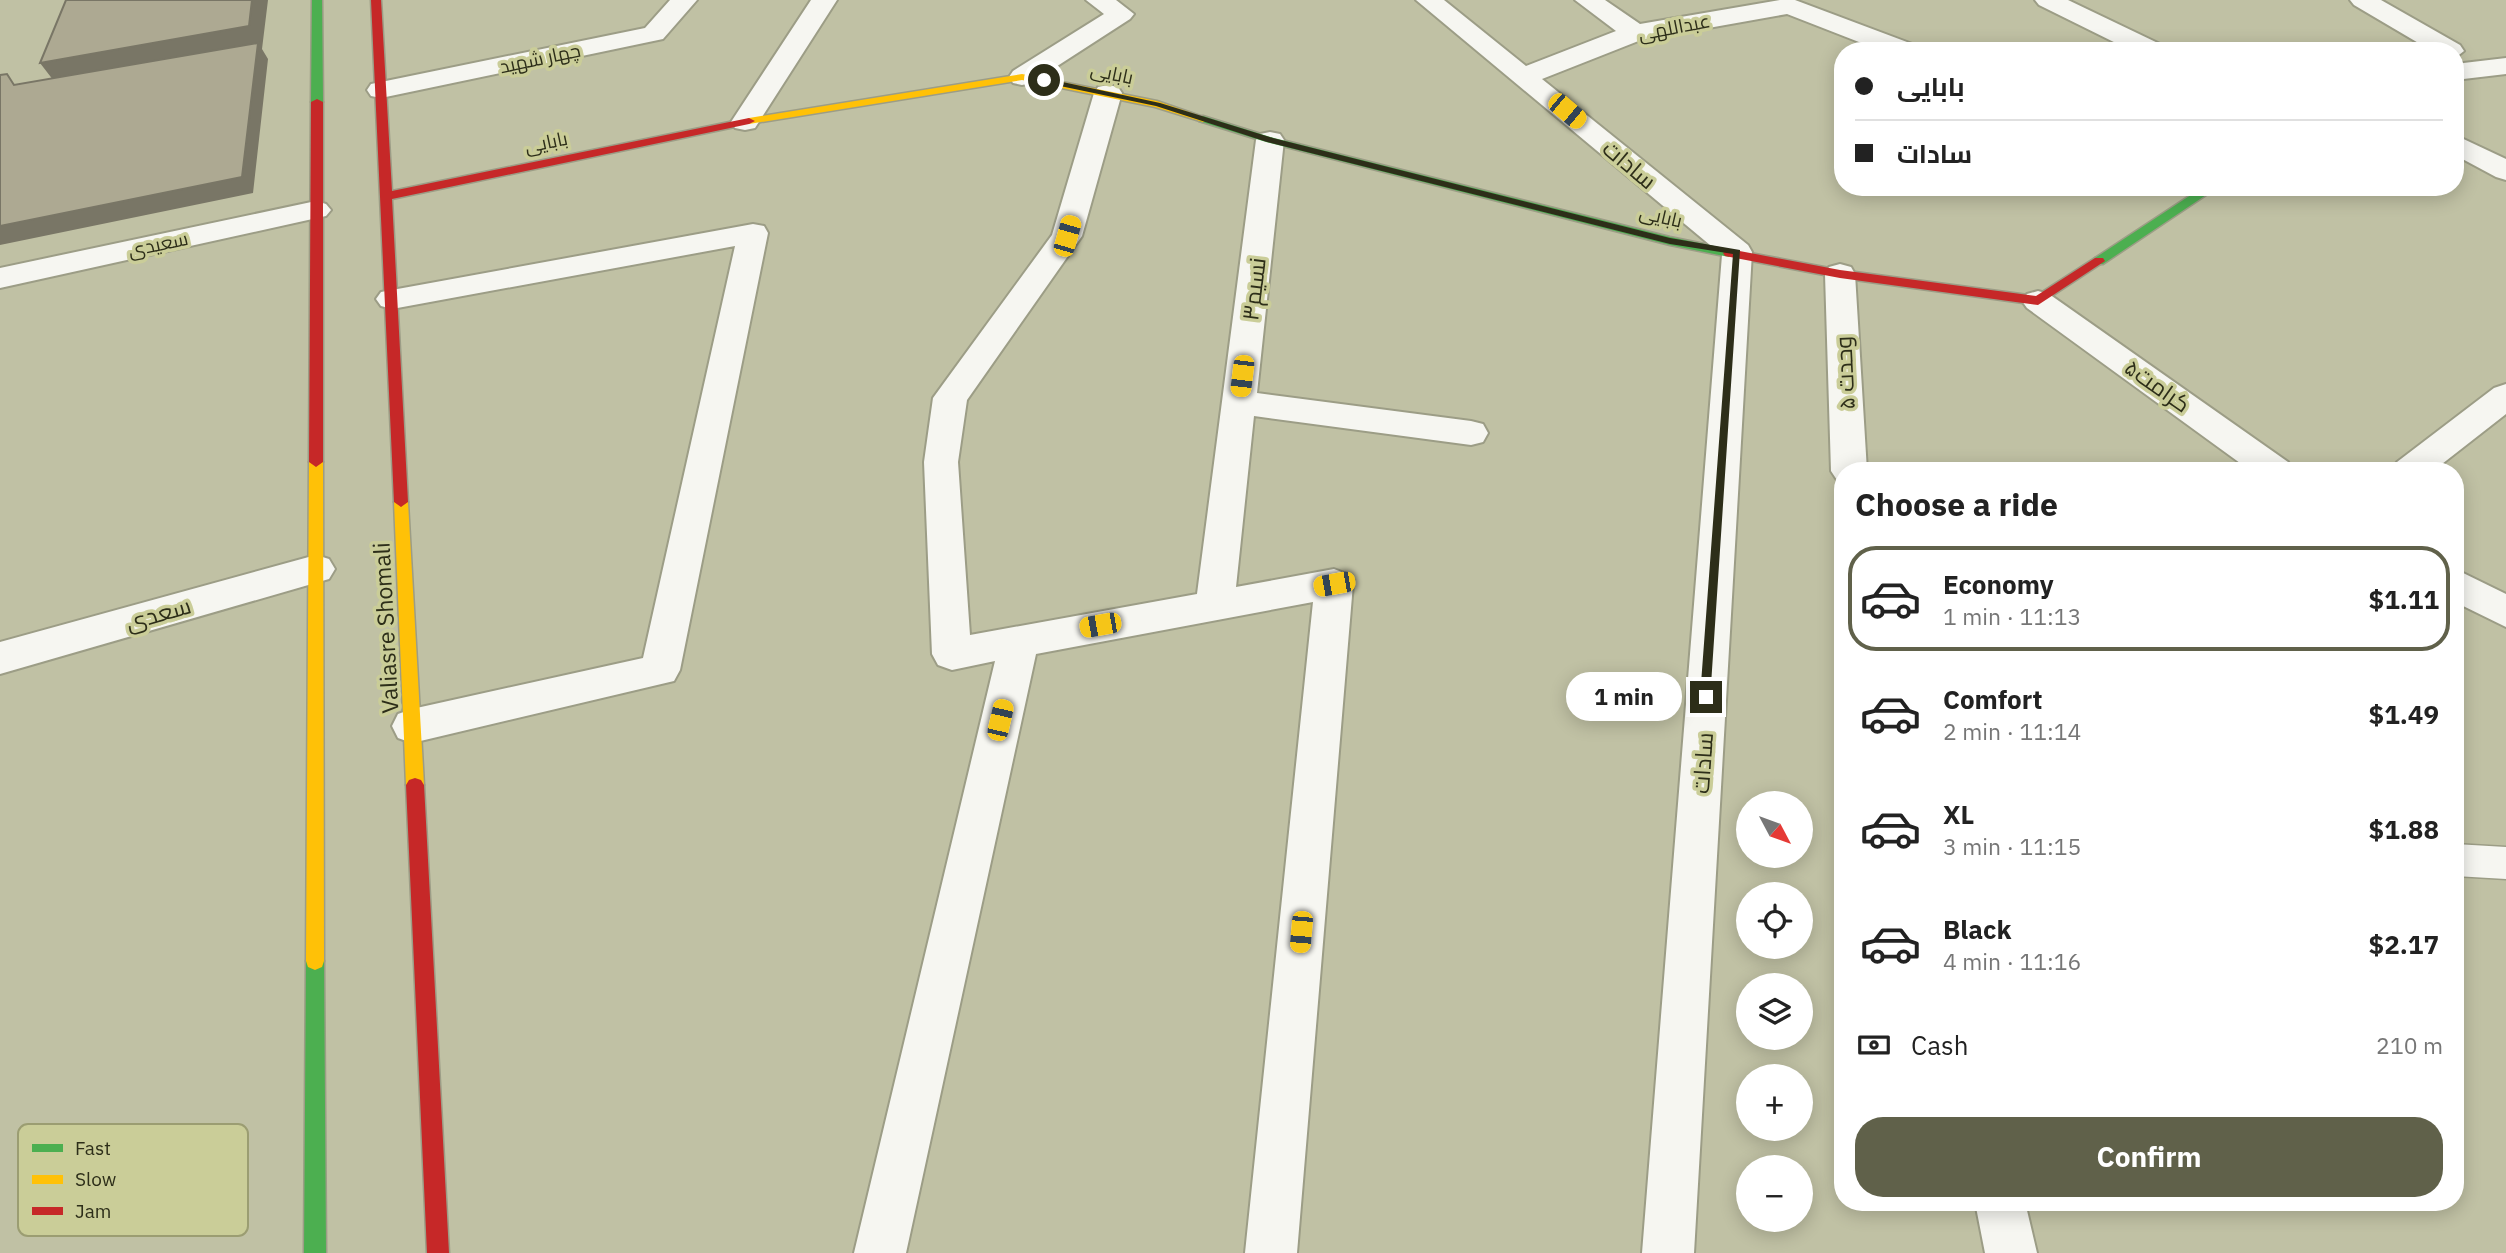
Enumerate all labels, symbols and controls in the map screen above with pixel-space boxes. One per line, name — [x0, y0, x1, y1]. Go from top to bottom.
street label: عبداللهی — [1636, 8, 1712, 46]
street label: چهار شهید — [497, 38, 583, 79]
street label: بابایی — [1088, 57, 1136, 89]
route start — [1028, 64, 1060, 96]
text: بابایی — [1897, 69, 1965, 103]
car — [1545, 89, 1590, 133]
street label: بابایی — [522, 126, 570, 158]
street label: سادات — [1597, 133, 1663, 195]
text: سادات — [1897, 136, 1972, 170]
street label: بابایی — [1637, 199, 1685, 233]
car — [1052, 213, 1083, 259]
street label: سعیدی — [126, 226, 190, 262]
street label: نسیم۳ — [1234, 256, 1274, 323]
street label: وحدت ۵ — [1827, 335, 1861, 411]
street label: کرامت۵ — [2119, 352, 2197, 418]
car — [1230, 354, 1255, 398]
text: Choose a ride — [1855, 483, 2058, 525]
street label: Valiasre Shomali — [366, 542, 404, 714]
icon: car — [1859, 567, 1922, 630]
text: Economy — [1943, 567, 2054, 601]
car — [1312, 570, 1357, 598]
text: $1.11 — [2369, 582, 2439, 616]
street label: سعدی — [122, 589, 194, 637]
text: 1 min · 11:13 — [1943, 601, 2081, 631]
car — [1078, 611, 1123, 639]
callout: 1 min — [1566, 672, 1682, 722]
text: 1 min — [1594, 681, 1654, 711]
route end — [1690, 681, 1722, 713]
icon: car — [1859, 682, 1922, 745]
text: Comfort — [1943, 682, 2042, 716]
car — [986, 697, 1015, 743]
text: $1.49 — [2369, 697, 2439, 731]
text: 2 min · 11:14 — [1943, 716, 2081, 746]
street label: سادات — [1685, 731, 1719, 795]
north arrow — [1736, 791, 1813, 868]
map controls — [1736, 791, 1813, 1232]
icon: car — [1859, 797, 1922, 860]
text: XL — [1943, 797, 1974, 831]
text: $1.88 — [2369, 812, 2439, 846]
text: 3 min · 11:15 — [1943, 831, 2081, 861]
button: locate — [1736, 882, 1813, 959]
car — [1289, 910, 1314, 954]
icon: car — [1859, 912, 1922, 975]
text: Black — [1943, 912, 2011, 946]
text: $2.17 — [2369, 927, 2439, 961]
text: 4 min · 11:16 — [1943, 946, 2081, 976]
button: layers — [1736, 973, 1813, 1050]
icon: cash — [1855, 1026, 1893, 1064]
text: Cash — [1911, 1028, 1968, 1062]
text: 210 m — [2376, 1030, 2443, 1060]
button: + — [1736, 1064, 1813, 1141]
button: Confirm — [1855, 1117, 2443, 1197]
legend — [18, 1124, 248, 1236]
text: Fast — [75, 1136, 111, 1160]
button: − — [1736, 1155, 1813, 1232]
text: Slow — [75, 1167, 116, 1191]
text: Jam — [75, 1199, 111, 1223]

